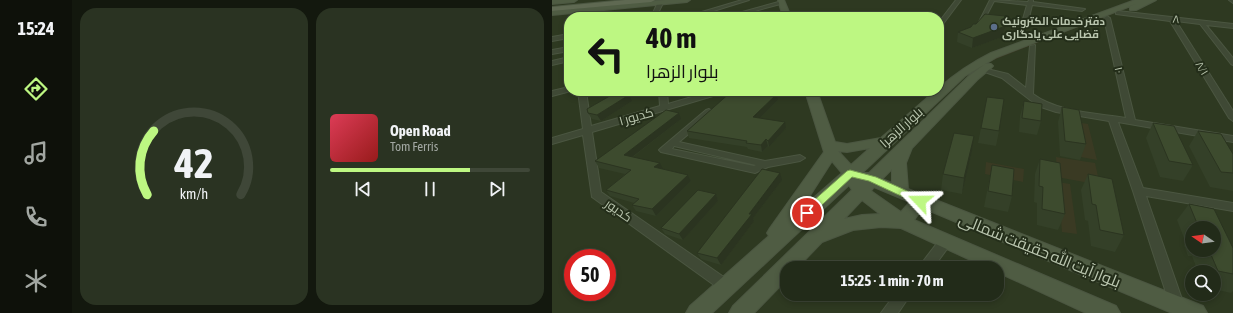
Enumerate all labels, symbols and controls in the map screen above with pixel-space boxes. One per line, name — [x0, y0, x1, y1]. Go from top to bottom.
street label: ۸ — [1172, 13, 1180, 25]
place label: دفتر خدمات الکترونیک قضایی علی یادگاری — [1002, 15, 1105, 41]
text: 15:24 — [17, 18, 55, 39]
text: 40 m — [646, 22, 696, 54]
marker: دفتر خدمات الکترونیک قضایی علی یادگاری — [989, 22, 999, 32]
icon: left — [580, 28, 632, 80]
street label: ۸/۱ — [1193, 59, 1211, 77]
text: بلوار الزهرا — [646, 61, 719, 82]
street label: ۱۰ — [1112, 66, 1126, 74]
icon: directions — [22, 75, 50, 103]
street label: کدیور ۱ — [617, 104, 655, 129]
street label: بلوار الزهرا — [877, 104, 926, 150]
text: Open Road — [390, 122, 451, 139]
text: 42 — [173, 138, 214, 186]
icon: music — [22, 139, 50, 167]
text: Tom Ferris — [390, 139, 438, 154]
icon: previous — [352, 178, 374, 200]
icon: pause — [419, 178, 441, 200]
icon: next — [486, 178, 508, 200]
position arrow — [899, 180, 941, 222]
text: km/h — [180, 185, 208, 201]
street label: کدیور — [602, 195, 635, 225]
pin — [790, 196, 824, 230]
icon: arrive — [796, 202, 818, 224]
icon: phone — [22, 203, 50, 231]
street label: بلوار آیت الله حقیقت شمالی — [956, 208, 1124, 293]
north arrow — [1185, 221, 1221, 257]
map controls — [1185, 221, 1221, 301]
speed limit sign: 50 — [564, 249, 616, 301]
button: search — [1185, 265, 1221, 301]
icon: climate — [22, 267, 50, 295]
text: 15:25 · 1 min · 70 m — [840, 272, 944, 289]

